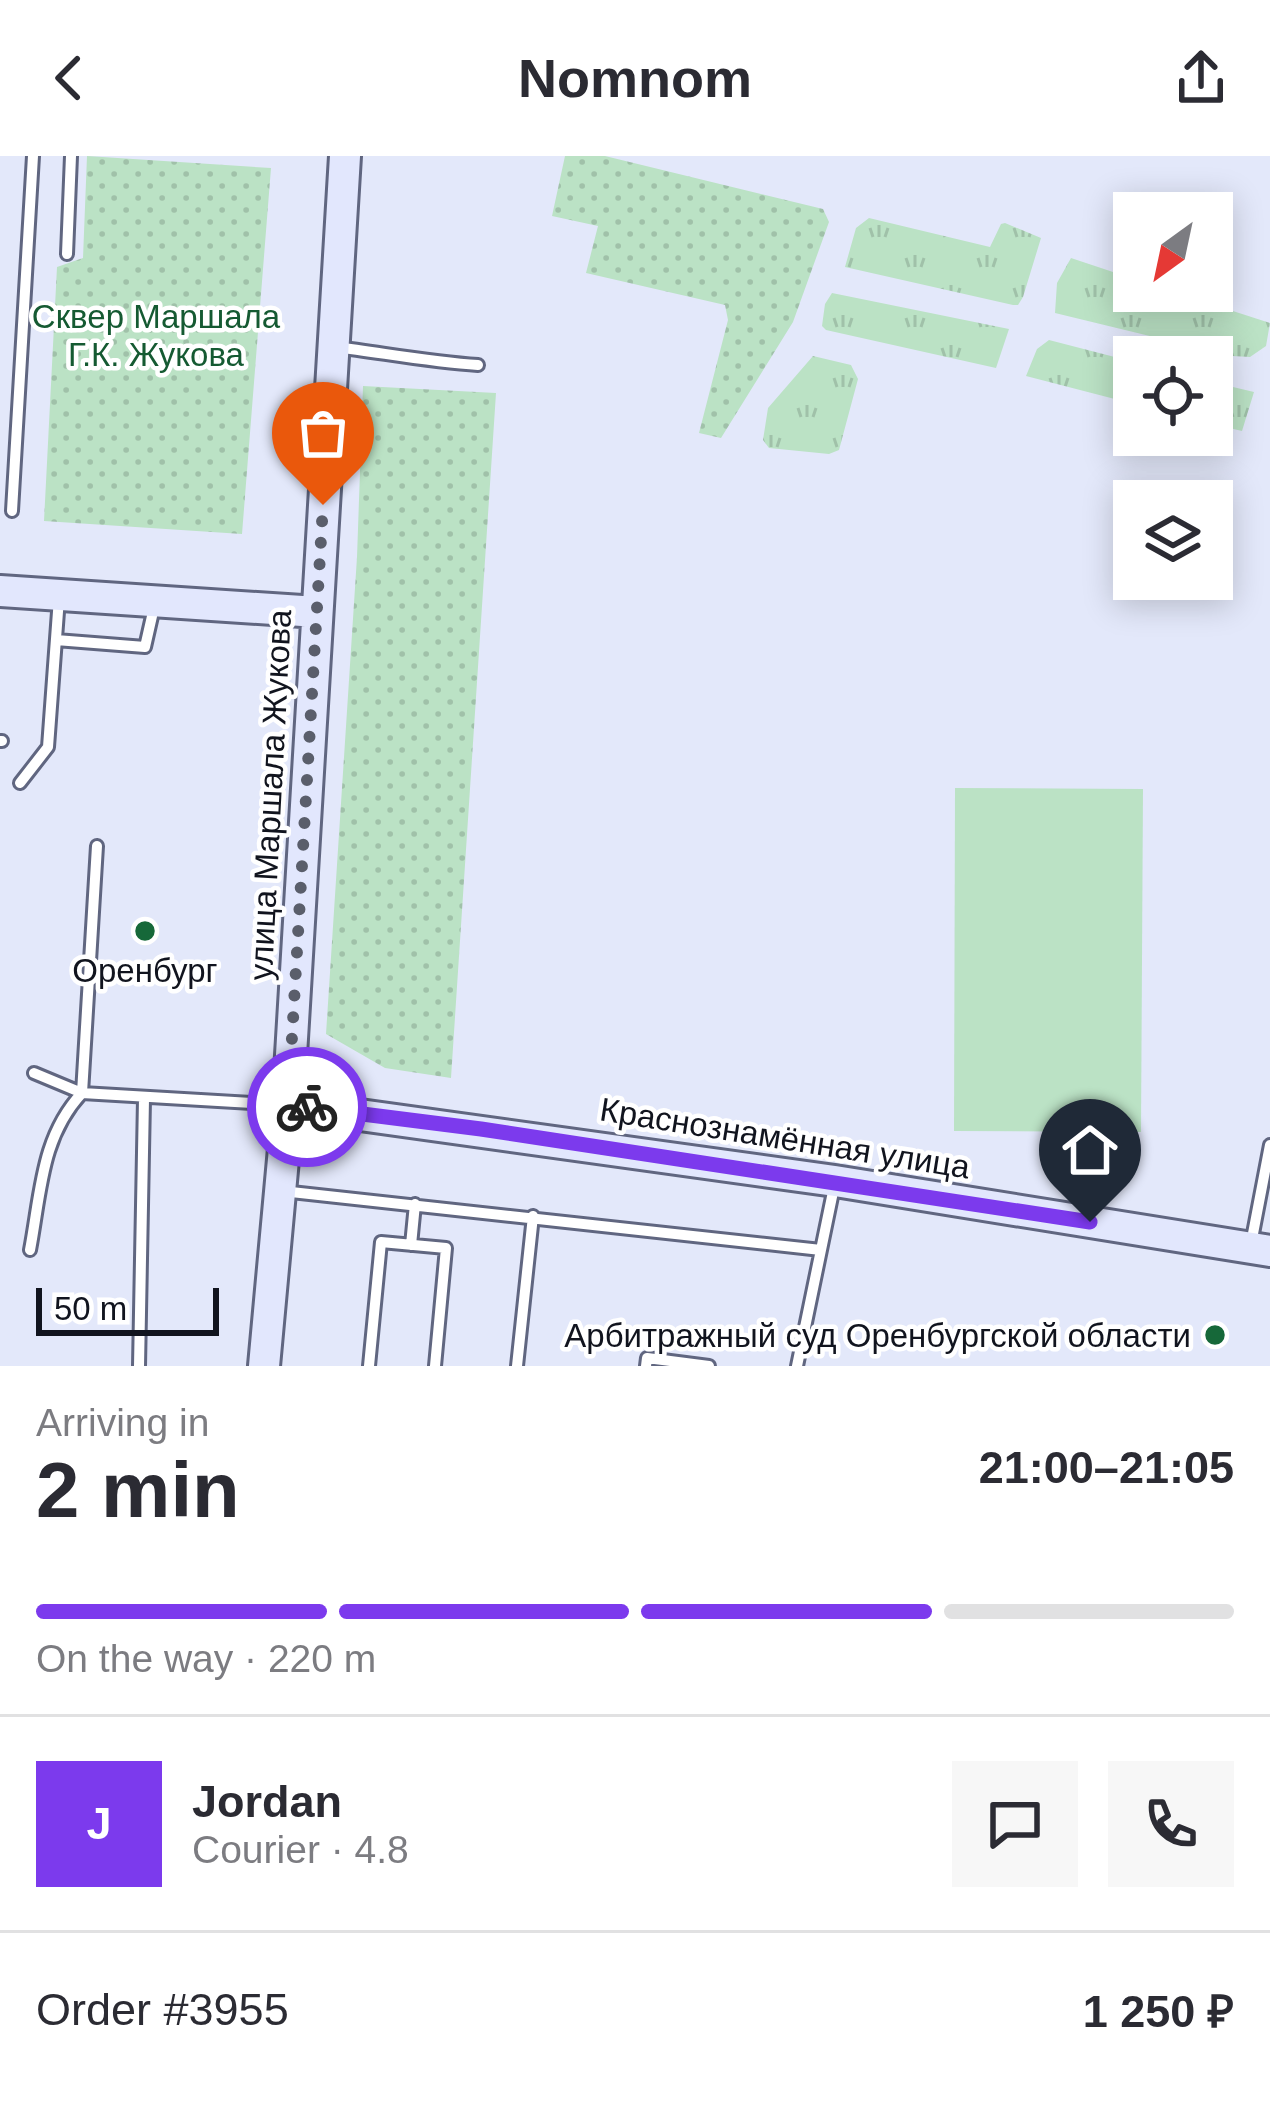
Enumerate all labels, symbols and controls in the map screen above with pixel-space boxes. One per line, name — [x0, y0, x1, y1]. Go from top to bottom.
icon: back — [36, 45, 102, 111]
icon: share — [1168, 45, 1234, 111]
text: Nomnom — [518, 48, 752, 108]
north arrow — [1113, 192, 1233, 312]
map controls — [1113, 192, 1233, 600]
park label: Сквер Маршала Г.К. Жукова — [32, 298, 281, 373]
button: locate — [1113, 336, 1233, 456]
pin — [272, 382, 374, 505]
icon: bag — [290, 400, 356, 466]
button: layers — [1113, 480, 1233, 600]
street label: улица Маршала Жукова — [242, 608, 298, 981]
marker: Оренбург — [132, 918, 158, 944]
place label: Оренбург — [72, 952, 218, 989]
courier — [247, 1047, 367, 1167]
icon: bike — [274, 1074, 340, 1140]
street label: Краснознамённая улица — [597, 1090, 973, 1186]
pin — [1039, 1099, 1141, 1222]
icon: home — [1057, 1117, 1123, 1183]
scale bar — [36, 1282, 219, 1335]
text: 50 m — [54, 1290, 127, 1327]
place label: Арбитражный суд Оренбургской области — [564, 1317, 1191, 1354]
marker: Арбитражный суд Оренбургской области — [1202, 1322, 1228, 1348]
text: Arriving in — [36, 1401, 209, 1444]
text: 21:00–21:05 — [979, 1442, 1234, 1493]
text: 2 min — [36, 1446, 240, 1534]
text: On the way · 220 m — [36, 1637, 376, 1680]
button: chat — [952, 1761, 1078, 1887]
button: phone — [1108, 1761, 1234, 1887]
text: Jordan — [192, 1776, 342, 1827]
text: J — [86, 1798, 112, 1849]
text: Courier · 4.8 — [192, 1828, 409, 1871]
text: Order #3955 — [36, 1984, 289, 2035]
text: 1 250 ₽ — [1083, 1986, 1234, 2037]

